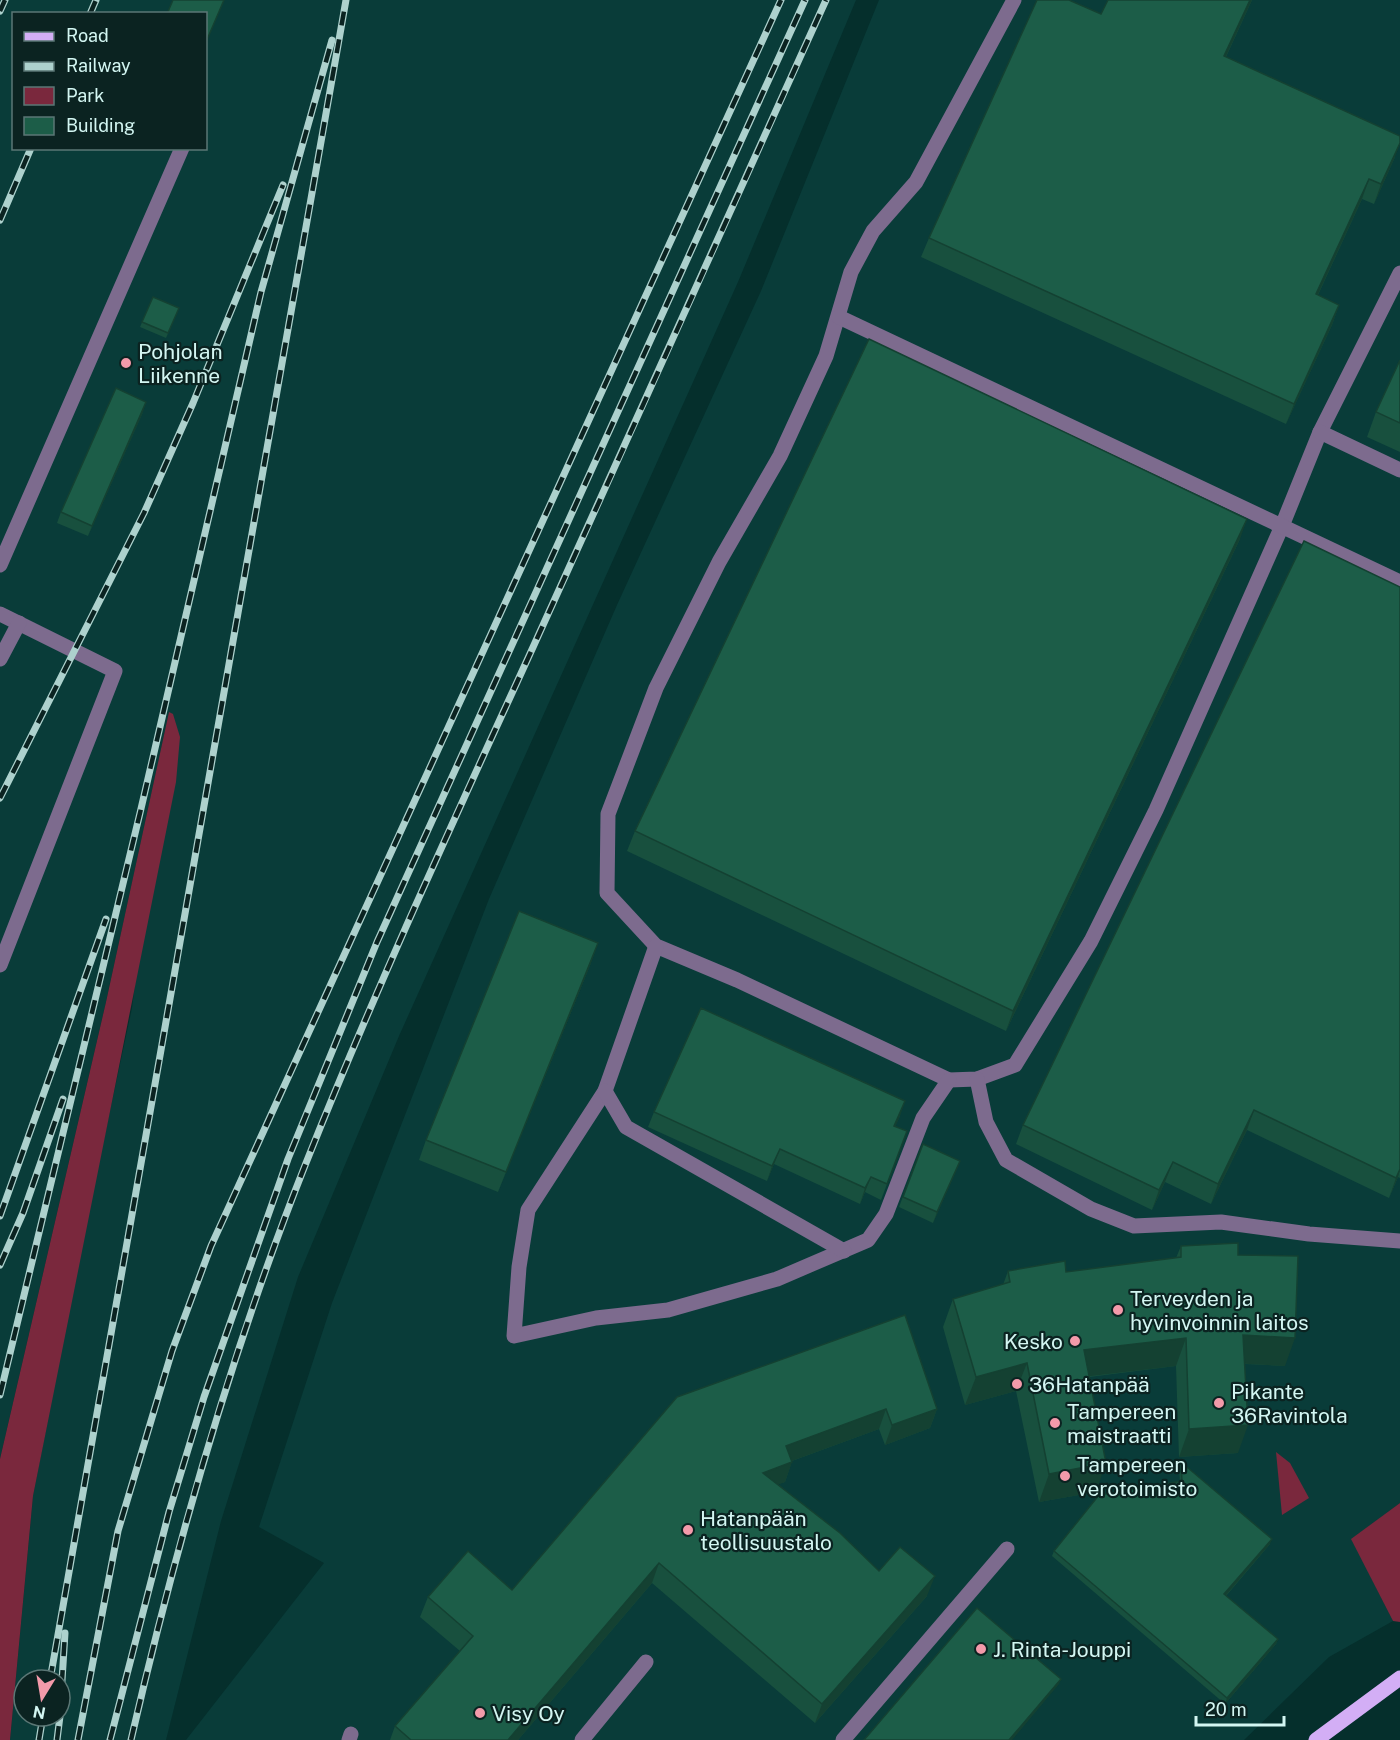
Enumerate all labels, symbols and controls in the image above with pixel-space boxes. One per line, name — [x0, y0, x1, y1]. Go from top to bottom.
legend — [12, 12, 207, 150]
text: Road — [66, 25, 109, 46]
text: Railway — [66, 55, 131, 76]
text: Park — [66, 85, 104, 106]
text: Building — [66, 115, 135, 136]
place label: Pohjolan Liikenne — [138, 339, 223, 388]
marker: Pohjolan Liikenne — [119, 356, 133, 370]
place label: Terveyden ja hyvinvoinnin laitos — [1130, 1286, 1309, 1335]
marker: Terveyden ja hyvinvoinnin laitos — [1111, 1303, 1125, 1317]
place label: Kesko — [1004, 1329, 1063, 1354]
marker: Kesko — [1068, 1334, 1082, 1348]
place label: 36Hatanpää — [1029, 1372, 1150, 1397]
marker: 36Hatanpää — [1010, 1377, 1024, 1391]
place label: Pikante 36Ravintola — [1231, 1379, 1348, 1428]
marker: Pikante 36Ravintola — [1212, 1396, 1226, 1410]
place label: Tampereen maistraatti — [1067, 1399, 1176, 1448]
marker: Tampereen maistraatti — [1048, 1416, 1062, 1430]
place label: Tampereen verotoimisto — [1077, 1452, 1197, 1501]
marker: Tampereen verotoimisto — [1058, 1469, 1072, 1483]
place label: Hatanpään teollisuustalo — [700, 1506, 832, 1555]
marker: Hatanpään teollisuustalo — [681, 1523, 695, 1537]
place label: J. Rinta-Jouppi — [993, 1637, 1131, 1662]
marker: J. Rinta-Jouppi — [974, 1642, 988, 1656]
north arrow — [12, 1668, 72, 1728]
scale bar — [1196, 1689, 1284, 1727]
text: 20 m — [1205, 1699, 1247, 1720]
place label: Visy Oy — [492, 1701, 565, 1726]
text: N — [31, 1702, 47, 1723]
marker: Visy Oy — [473, 1706, 487, 1720]

